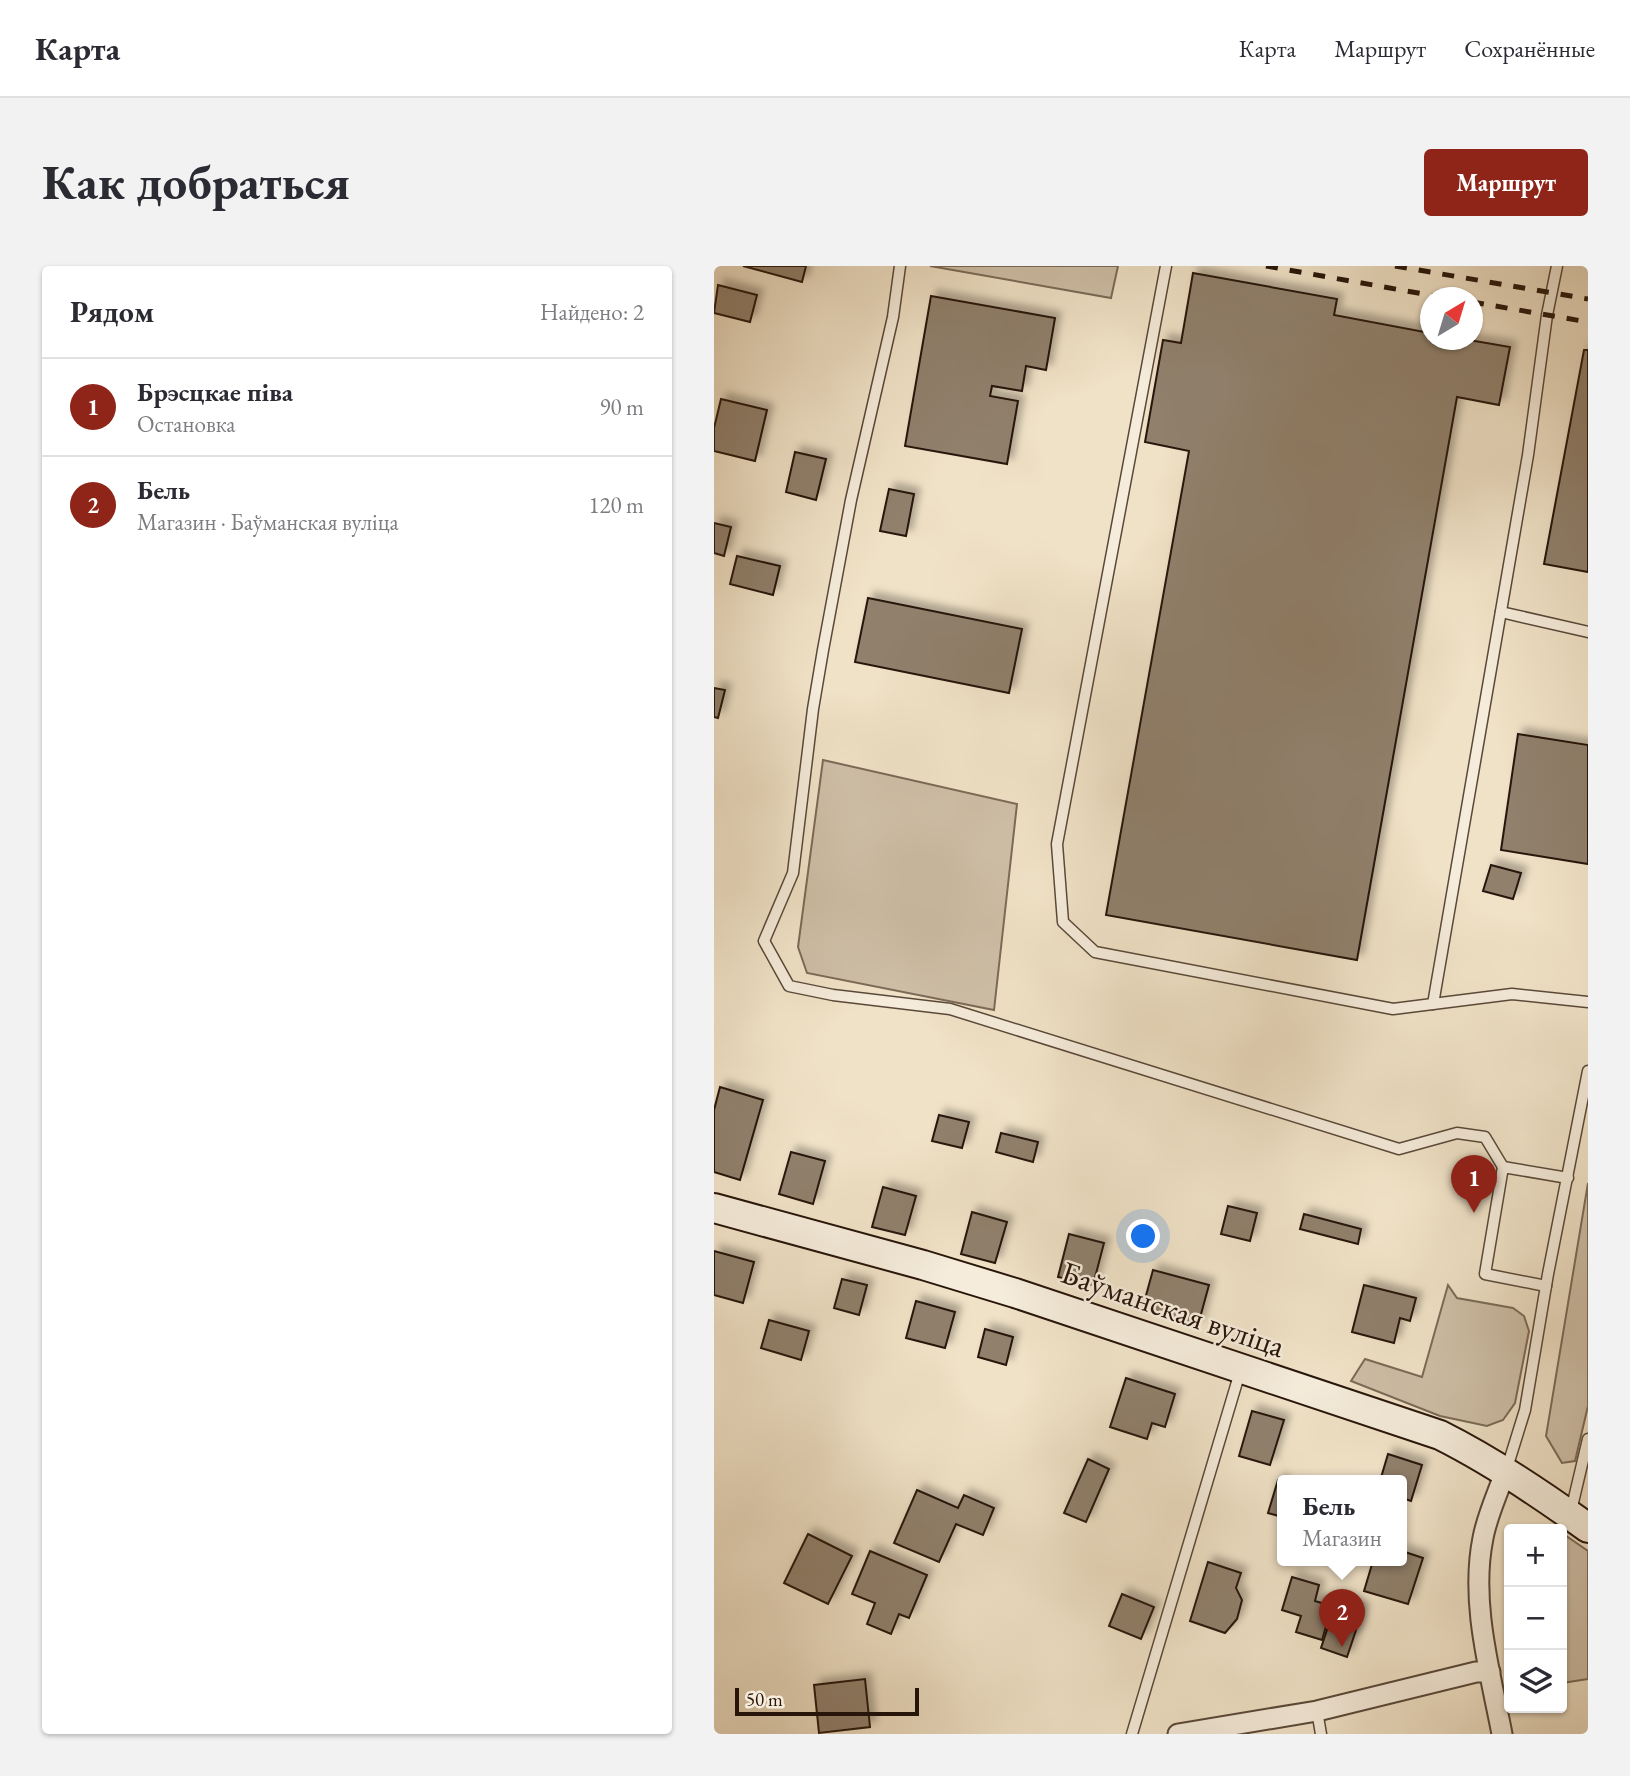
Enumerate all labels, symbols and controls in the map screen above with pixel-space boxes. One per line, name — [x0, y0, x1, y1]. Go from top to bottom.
text: Карта — [35, 27, 120, 70]
text: Карта — [1239, 33, 1296, 64]
text: Маршрут — [1334, 33, 1426, 64]
text: Сохранённые — [1464, 33, 1595, 64]
button: Маршрут — [1424, 149, 1588, 216]
text: Как добраться — [42, 150, 350, 214]
north arrow — [1420, 287, 1483, 350]
text: Рядом — [70, 292, 154, 331]
text: Найдено: 2 — [540, 297, 644, 327]
text: Брэсцкае піва — [137, 375, 293, 409]
text: 1 — [87, 392, 99, 422]
text: 90 m — [599, 392, 644, 422]
text: Остановка — [137, 409, 235, 439]
text: Бель — [137, 473, 190, 507]
text: 2 — [87, 490, 99, 520]
text: 120 m — [588, 490, 644, 520]
text: Магазин · Баўманская вуліца — [137, 507, 399, 537]
pin: 1 — [1451, 1155, 1497, 1213]
your location — [1126, 1219, 1160, 1253]
street label: Баўманская вуліца — [1055, 1251, 1291, 1367]
popup — [1277, 1475, 1407, 1566]
text: Бель — [1302, 1489, 1355, 1523]
text: Магазин — [1302, 1523, 1382, 1553]
map controls — [1504, 1524, 1567, 1713]
button: + — [1504, 1524, 1567, 1587]
button: − — [1504, 1587, 1567, 1650]
pin: 2 — [1319, 1589, 1365, 1647]
button: layers — [1504, 1650, 1567, 1713]
scale bar — [735, 1685, 919, 1717]
text: 50 m — [746, 1687, 783, 1712]

